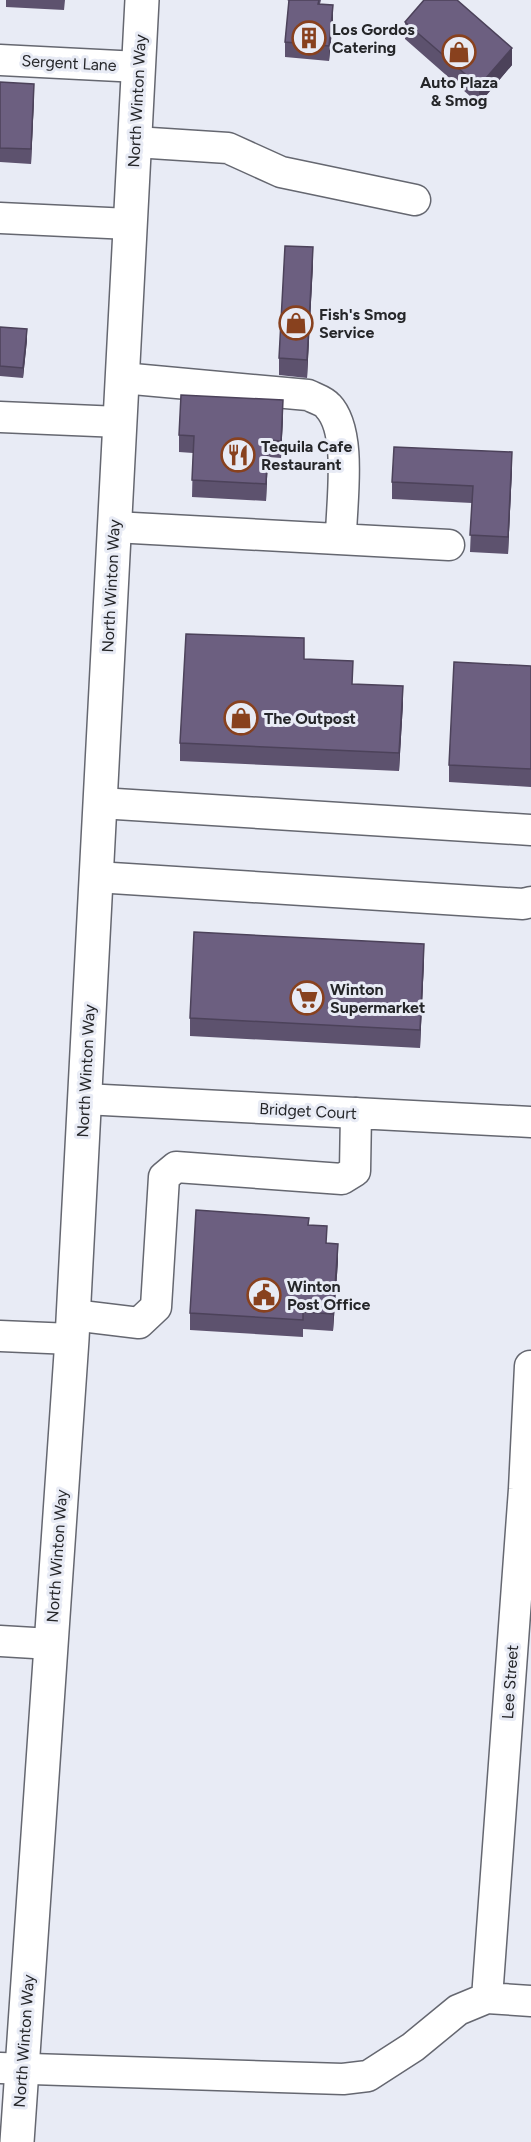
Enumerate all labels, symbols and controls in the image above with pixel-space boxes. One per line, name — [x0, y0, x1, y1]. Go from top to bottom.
building icon: Los Gordos Catering — [291, 20, 327, 56]
place label: Los Gordos Catering — [332, 20, 415, 57]
street label: North Winton Way — [124, 33, 150, 168]
shop icon: Auto Plaza & Smog — [441, 34, 477, 70]
street label: Sergent Lane — [21, 51, 117, 75]
place label: Auto Plaza & Smog — [420, 73, 498, 110]
shop icon: Fish's Smog Service — [278, 305, 314, 341]
place label: Fish's Smog Service — [319, 305, 406, 342]
restaurant icon: Tequila Cafe Restaurant — [220, 437, 256, 473]
place label: Tequila Cafe Restaurant — [261, 437, 352, 474]
street label: North Winton Way — [98, 518, 124, 653]
shop icon: The Outpost — [223, 700, 259, 736]
place label: The Outpost — [264, 709, 356, 728]
supermarket icon: Winton Supermarket — [289, 980, 325, 1016]
place label: Winton Supermarket — [330, 980, 425, 1017]
street label: North Winton Way — [73, 1003, 99, 1138]
street label: Bridget Court — [259, 1099, 357, 1123]
public building icon: Winton Post Office — [246, 1277, 282, 1313]
place label: Winton Post Office — [287, 1277, 371, 1314]
street label: North Winton Way — [43, 1488, 71, 1623]
street label: Lee Street — [498, 1644, 522, 1720]
street label: North Winton Way — [10, 1973, 38, 2108]

